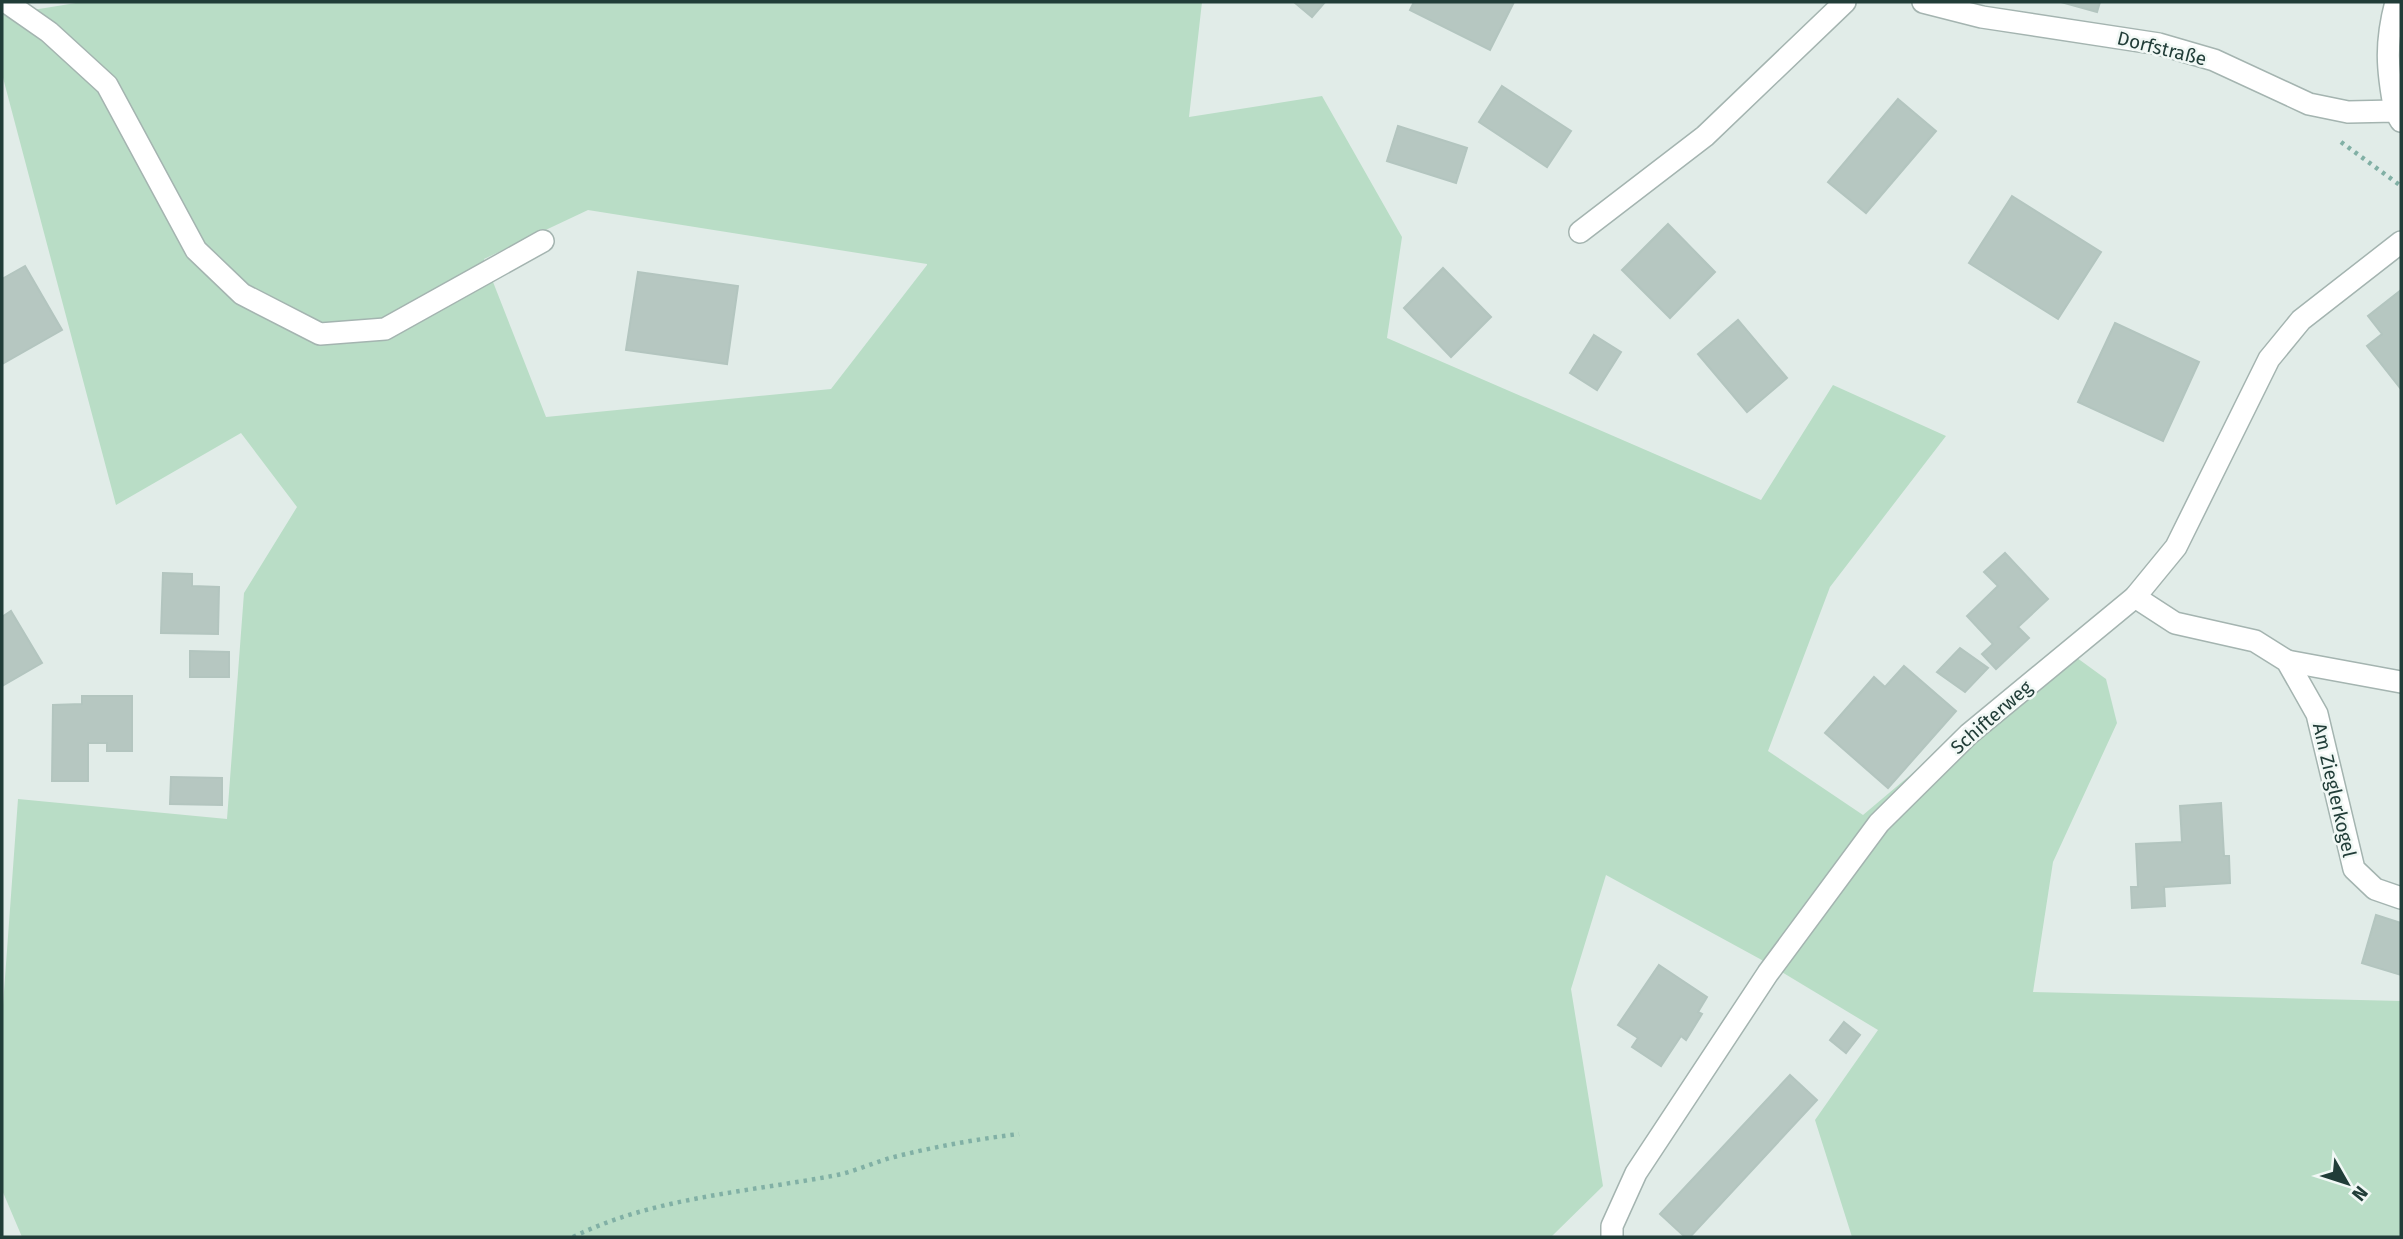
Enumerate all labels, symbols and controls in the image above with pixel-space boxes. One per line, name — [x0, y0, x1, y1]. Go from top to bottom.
street label: Dorfstraße — [2115, 26, 2209, 71]
street label: Schifterweg — [1946, 676, 2037, 759]
street label: Am Zieglerkogel — [2308, 721, 2361, 860]
north arrow — [2312, 1148, 2382, 1218]
text: N — [2347, 1181, 2373, 1206]

